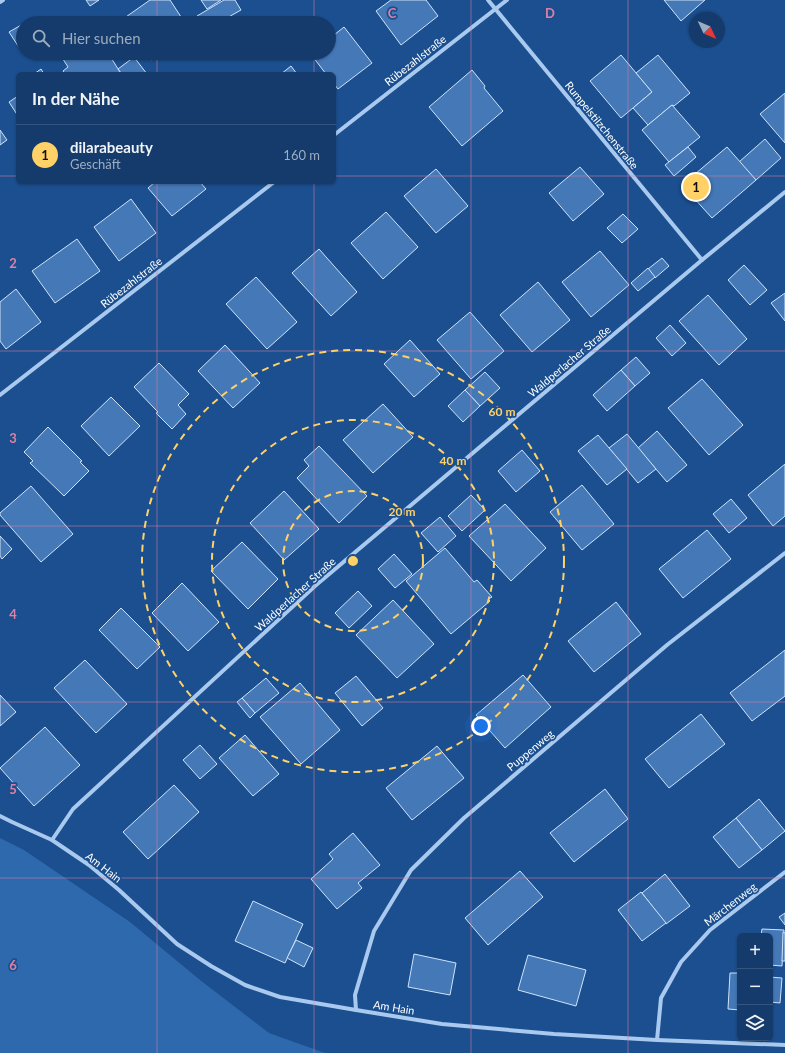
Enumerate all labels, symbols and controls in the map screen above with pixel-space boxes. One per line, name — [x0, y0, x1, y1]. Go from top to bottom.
text: C — [388, 5, 397, 21]
text: D — [545, 5, 555, 21]
north arrow — [689, 12, 725, 48]
search box — [16, 16, 336, 60]
icon: search — [30, 27, 52, 49]
text: Hier suchen — [62, 29, 141, 47]
street label: Rübezahlstraße — [382, 32, 448, 88]
street label: Rumpelstilzchenstraße — [563, 79, 641, 172]
text: In der Nähe — [32, 88, 120, 109]
text: dilarabeauty — [70, 138, 153, 156]
text: 1 — [41, 147, 49, 163]
text: 160 m — [283, 147, 320, 163]
text: Geschäft — [70, 156, 121, 172]
pin: 1 — [683, 172, 709, 202]
street label: Rübezahlstraße — [98, 254, 164, 310]
text: 2 — [9, 255, 17, 271]
street label: Waldperlacher Straße — [525, 322, 613, 399]
text: 60 m — [489, 404, 515, 419]
text: 3 — [9, 430, 17, 446]
text: 40 m — [440, 453, 466, 468]
text: 20 m — [389, 504, 415, 519]
street label: Waldperlacher Straße — [252, 554, 338, 634]
centre of rings — [346, 554, 360, 568]
text: 4 — [9, 606, 17, 622]
your location — [471, 716, 491, 736]
street label: Puppenweg — [504, 727, 556, 773]
text: 5 — [9, 781, 17, 797]
street label: Am Hain — [84, 849, 124, 885]
street label: Märchenweg — [701, 879, 759, 928]
map controls — [737, 933, 773, 1041]
button: + — [737, 933, 773, 969]
text: 6 — [9, 957, 17, 973]
button: − — [737, 969, 773, 1005]
street label: Am Hain — [372, 997, 416, 1017]
button: layers — [737, 1005, 773, 1041]

